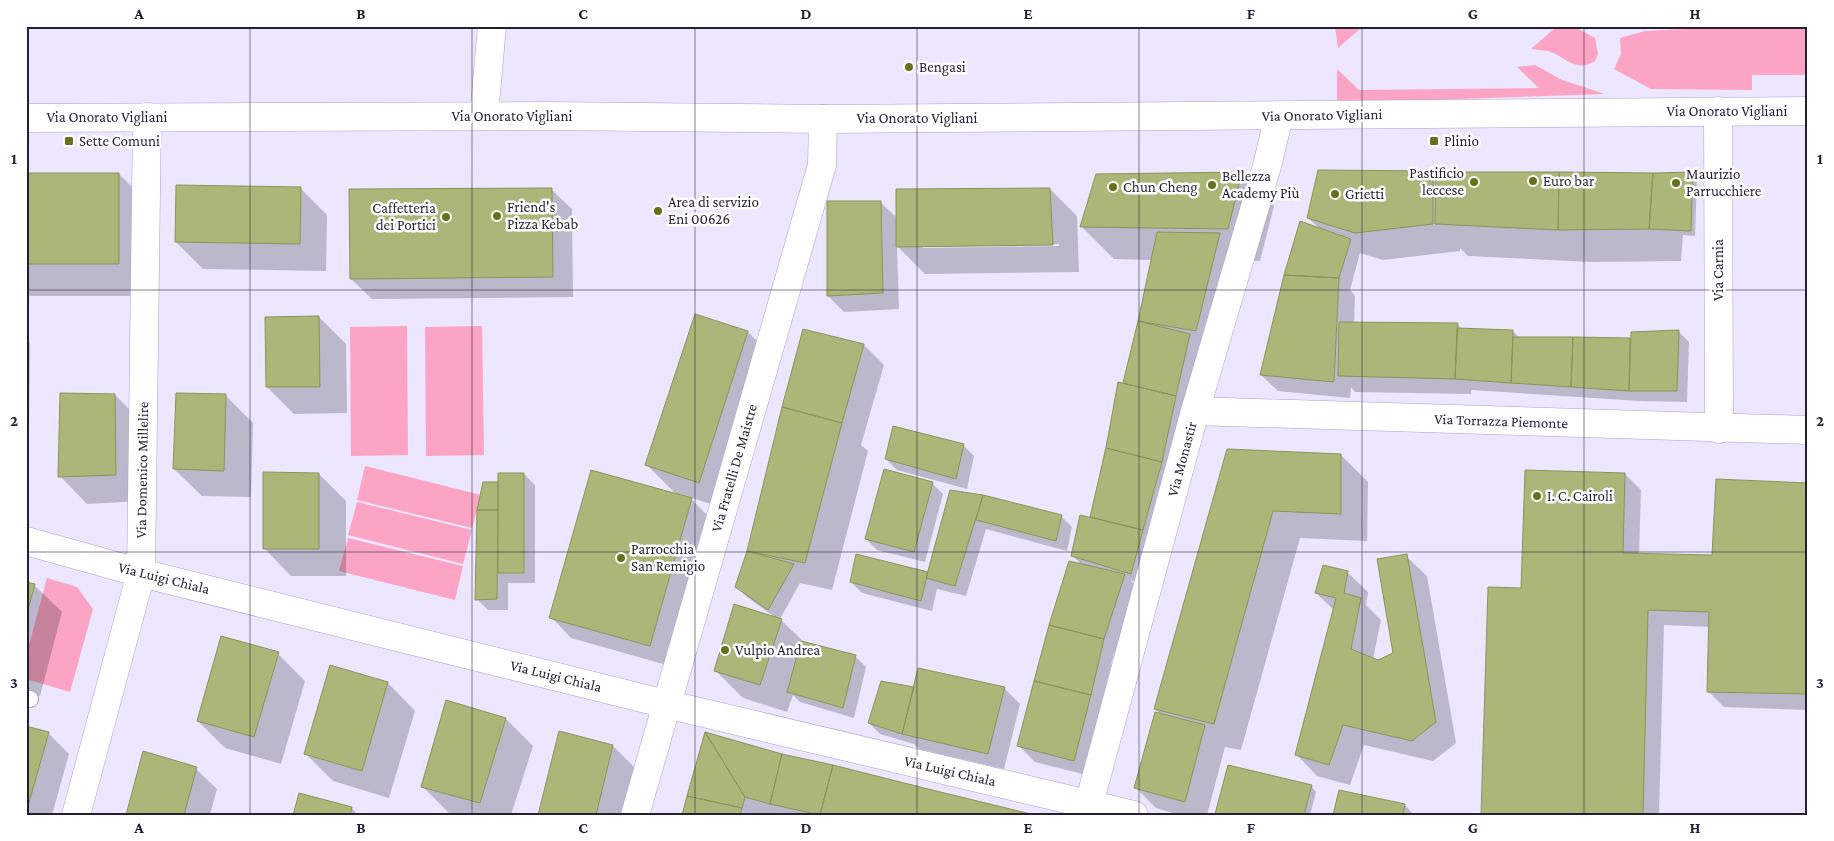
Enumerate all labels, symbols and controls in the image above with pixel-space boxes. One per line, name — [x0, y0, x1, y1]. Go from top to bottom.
text: A — [133, 5, 144, 22]
text: B — [356, 5, 366, 22]
text: C — [578, 5, 588, 22]
text: D — [800, 5, 812, 22]
text: E — [1023, 5, 1033, 22]
text: F — [1247, 5, 1256, 22]
text: G — [1468, 5, 1478, 22]
text: H — [1690, 5, 1701, 22]
place label: Bengasi — [919, 59, 966, 76]
marker: Bengasi — [903, 61, 915, 73]
street label: Via Onorato Vigliani — [1667, 103, 1788, 120]
street label: Via Onorato Vigliani — [1261, 106, 1383, 125]
street label: Via Onorato Vigliani — [452, 108, 573, 125]
street label: Via Onorato Vigliani — [47, 109, 168, 126]
street label: Via Onorato Vigliani — [857, 110, 978, 127]
place label: Sette Comuni — [79, 133, 160, 149]
place label: Plinio — [1444, 133, 1479, 149]
marker: Sette Comuni — [63, 135, 75, 147]
marker: Plinio — [1428, 135, 1440, 147]
text: 1 — [11, 150, 17, 167]
text: 1 — [1817, 150, 1823, 167]
place label: Pastificio leccese — [1409, 165, 1464, 198]
place label: Maurizio Parrucchiere — [1686, 166, 1762, 199]
place label: Bellezza Academy Più — [1222, 168, 1299, 202]
place label: Euro bar — [1543, 173, 1595, 189]
marker: Euro bar — [1527, 175, 1539, 187]
marker: Pastificio leccese — [1468, 176, 1480, 188]
marker: Maurizio Parrucchiere — [1670, 177, 1682, 189]
place label: Chun Cheng — [1123, 179, 1198, 196]
marker: Bellezza Academy Più — [1206, 179, 1218, 191]
marker: Chun Cheng — [1107, 181, 1119, 193]
place label: Grietti — [1345, 186, 1384, 202]
marker: Grietti — [1329, 188, 1341, 200]
place label: Area di servizio Eni 00626 — [668, 194, 759, 227]
place label: Friend's Pizza Kebab — [507, 199, 579, 232]
place label: Caffetteria dei Portici — [372, 200, 436, 233]
marker: Area di servizio Eni 00626 — [652, 205, 664, 217]
marker: Friend's Pizza Kebab — [491, 210, 503, 222]
marker: Caffetteria dei Portici — [440, 211, 452, 223]
street label: Via Carnia — [1710, 239, 1726, 301]
street label: Via Domenico Millelire — [133, 401, 151, 539]
street label: Via Fratelli De Maistre — [708, 402, 760, 534]
street label: Via Torrazza Piemonte — [1434, 411, 1569, 431]
text: 2 — [10, 412, 18, 429]
text: 2 — [1816, 412, 1824, 429]
street label: Via Monastir — [1164, 419, 1200, 498]
place label: I. C. Cairoli — [1547, 488, 1613, 504]
marker: I. C. Cairoli — [1531, 490, 1543, 502]
place label: Parrocchia San Remigio — [631, 541, 705, 575]
marker: Parrocchia San Remigio — [615, 552, 627, 564]
street label: Via Luigi Chiala — [116, 559, 212, 598]
place label: Vulpio Andrea — [735, 642, 820, 659]
marker: Vulpio Andrea — [719, 644, 731, 656]
street label: Via Luigi Chiala — [508, 657, 604, 696]
text: 3 — [10, 674, 18, 691]
text: 3 — [1816, 674, 1824, 691]
street label: Via Luigi Chiala — [902, 753, 998, 790]
text: A — [133, 819, 144, 836]
text: B — [356, 819, 366, 836]
text: C — [578, 819, 588, 836]
text: D — [800, 819, 812, 836]
text: E — [1023, 819, 1033, 836]
text: F — [1247, 819, 1256, 836]
text: G — [1468, 819, 1478, 836]
text: H — [1690, 819, 1701, 836]

